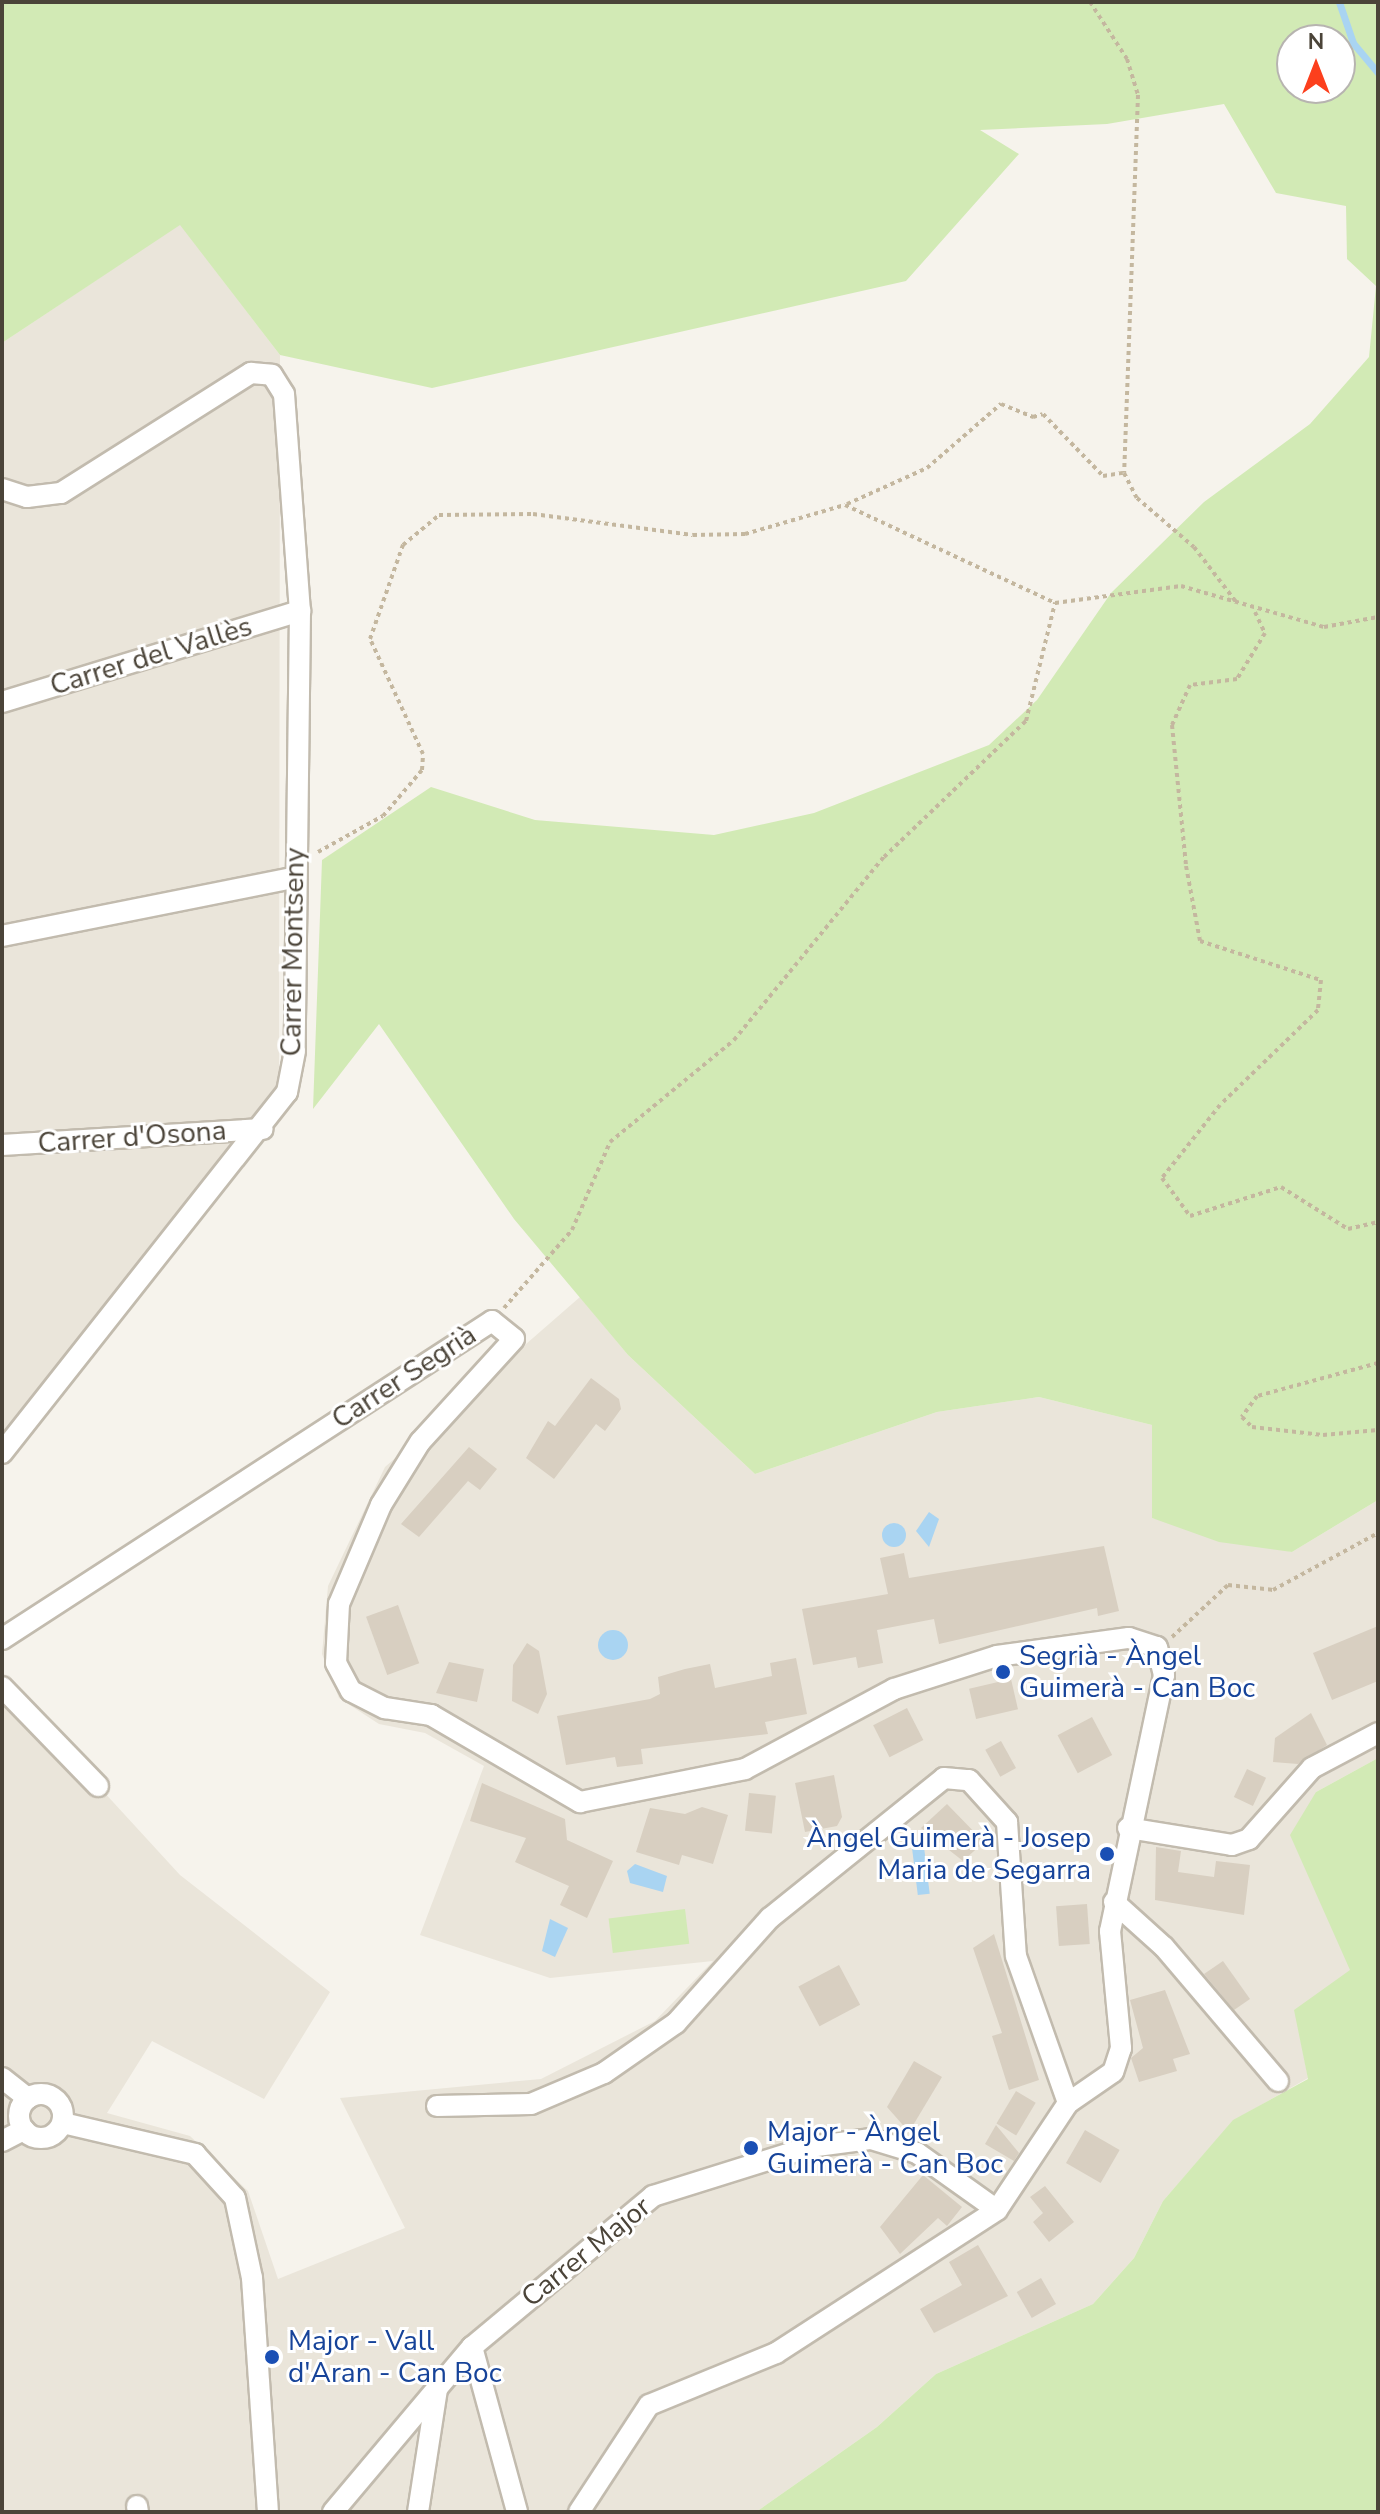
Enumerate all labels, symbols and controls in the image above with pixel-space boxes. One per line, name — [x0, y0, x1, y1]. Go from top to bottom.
north arrow — [1276, 24, 1356, 104]
text: N — [1308, 27, 1324, 57]
street label: Carrer del Vallès — [46, 609, 256, 703]
street label: Carrer Montseny — [274, 847, 312, 1057]
street label: Carrer d'Osona — [37, 1114, 227, 1160]
street label: Carrer Segrià — [326, 1318, 482, 1436]
place label: Segrià - Àngel Guimerà - Can Boc — [1019, 1639, 1255, 1705]
marker: Segrià - Àngel Guimerà - Can Boc — [994, 1663, 1012, 1681]
place label: Àngel Guimerà - Josep Maria de Segarra — [806, 1821, 1091, 1887]
marker: Àngel Guimerà - Josep Maria de Segarra — [1098, 1845, 1116, 1863]
place label: Major - Àngel Guimerà - Can Boc — [767, 2115, 1003, 2181]
marker: Major - Àngel Guimerà - Can Boc — [742, 2139, 760, 2157]
street label: Carrer Major — [515, 2190, 657, 2314]
place label: Major - Vall d'Aran - Can Boc — [288, 2324, 502, 2390]
marker: Major - Vall d'Aran - Can Boc — [263, 2348, 281, 2366]

